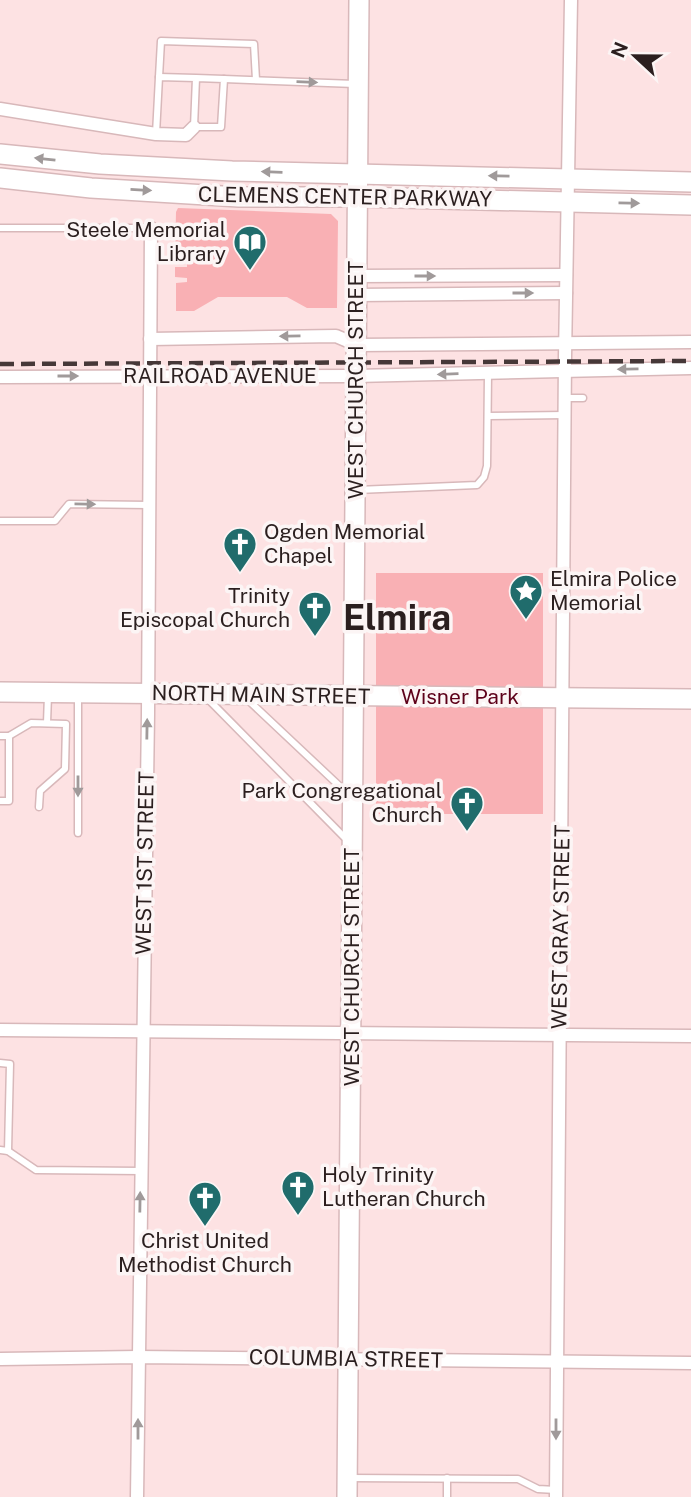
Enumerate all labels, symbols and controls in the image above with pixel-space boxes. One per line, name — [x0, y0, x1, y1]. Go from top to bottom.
north arrow — [600, 21, 670, 91]
text: N — [606, 39, 632, 61]
one-way arrow — [297, 77, 319, 88]
one-way arrow — [34, 153, 56, 164]
one-way arrow — [261, 167, 283, 178]
one-way arrow — [488, 170, 510, 182]
street label: CLEMENS CENTER PARKWAY — [198, 181, 493, 212]
one-way arrow — [130, 185, 152, 196]
one-way arrow — [618, 197, 640, 209]
place label: Steele Memorial Library — [66, 217, 226, 266]
library icon: Steele Memorial Library — [231, 223, 269, 272]
street label: WEST CHURCH STREET — [343, 261, 368, 499]
one-way arrow — [415, 270, 437, 282]
one-way arrow — [513, 288, 535, 299]
one-way arrow — [279, 331, 301, 342]
street label: RAILROAD AVENUE — [123, 363, 317, 388]
one-way arrow — [617, 364, 639, 375]
one-way arrow — [437, 368, 459, 379]
one-way arrow — [57, 370, 79, 382]
one-way arrow — [74, 498, 96, 510]
place label: Ogden Memorial Chapel — [264, 519, 425, 568]
church icon: Ogden Memorial Chapel — [221, 525, 259, 574]
place label: Elmira Police Memorial — [550, 566, 677, 615]
place icon: Elmira Police Memorial — [507, 572, 545, 621]
place label: Trinity Episcopal Church — [120, 583, 290, 632]
church icon: Trinity Episcopal Church — [296, 589, 334, 638]
district label: Elmira — [343, 597, 451, 638]
street label: NORTH MAIN STREET — [151, 680, 371, 709]
park label: Wisner Park — [401, 684, 519, 709]
one-way arrow — [142, 718, 153, 740]
street label: WEST 1ST STREET — [130, 771, 159, 955]
one-way arrow — [72, 776, 84, 798]
place label: Park Congregational Church — [242, 778, 442, 827]
church icon: Park Congregational Church — [448, 784, 486, 833]
street label: WEST GRAY STREET — [546, 825, 575, 1029]
street label: WEST CHURCH STREET — [339, 848, 364, 1086]
place label: Holy Trinity Lutheran Church — [322, 1162, 486, 1211]
church icon: Holy Trinity Lutheran Church — [279, 1168, 317, 1217]
church icon: Christ United Methodist Church — [186, 1179, 224, 1228]
one-way arrow — [134, 1190, 146, 1212]
place label: Christ United Methodist Church — [118, 1228, 292, 1277]
street label: COLUMBIA STREET — [249, 1344, 443, 1373]
one-way arrow — [132, 1418, 144, 1440]
one-way arrow — [550, 1418, 562, 1440]

